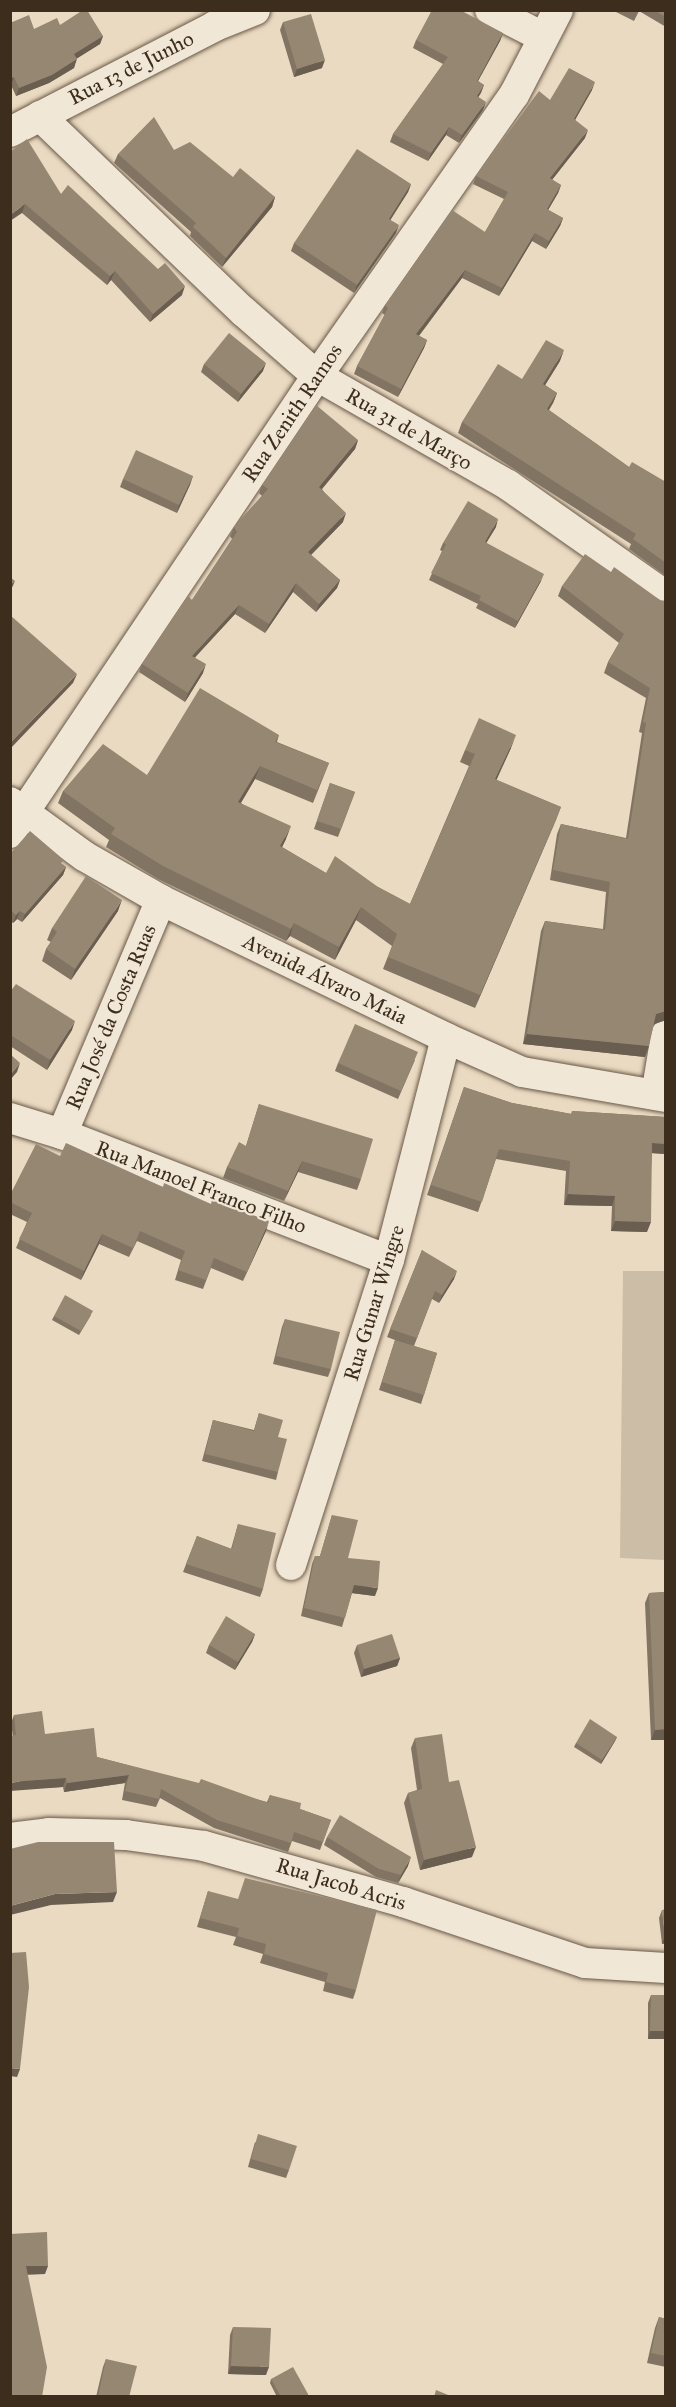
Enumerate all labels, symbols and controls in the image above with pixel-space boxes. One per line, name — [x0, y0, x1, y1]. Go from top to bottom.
street label: Rua 13 de Junho — [64, 26, 198, 110]
street label: Rua Zenith Ramos — [236, 339, 348, 487]
street label: Rua 31 de Março — [341, 383, 477, 475]
street label: Rua José da Costa Ruas — [61, 921, 161, 1113]
street label: Avenida Álvaro Maia — [239, 928, 411, 1030]
street label: Rua Manoel Franco Filho — [92, 1135, 310, 1239]
street label: Rua Gunar Wingre — [338, 1222, 410, 1384]
street label: Rua Jacob Acris — [273, 1852, 409, 1916]

